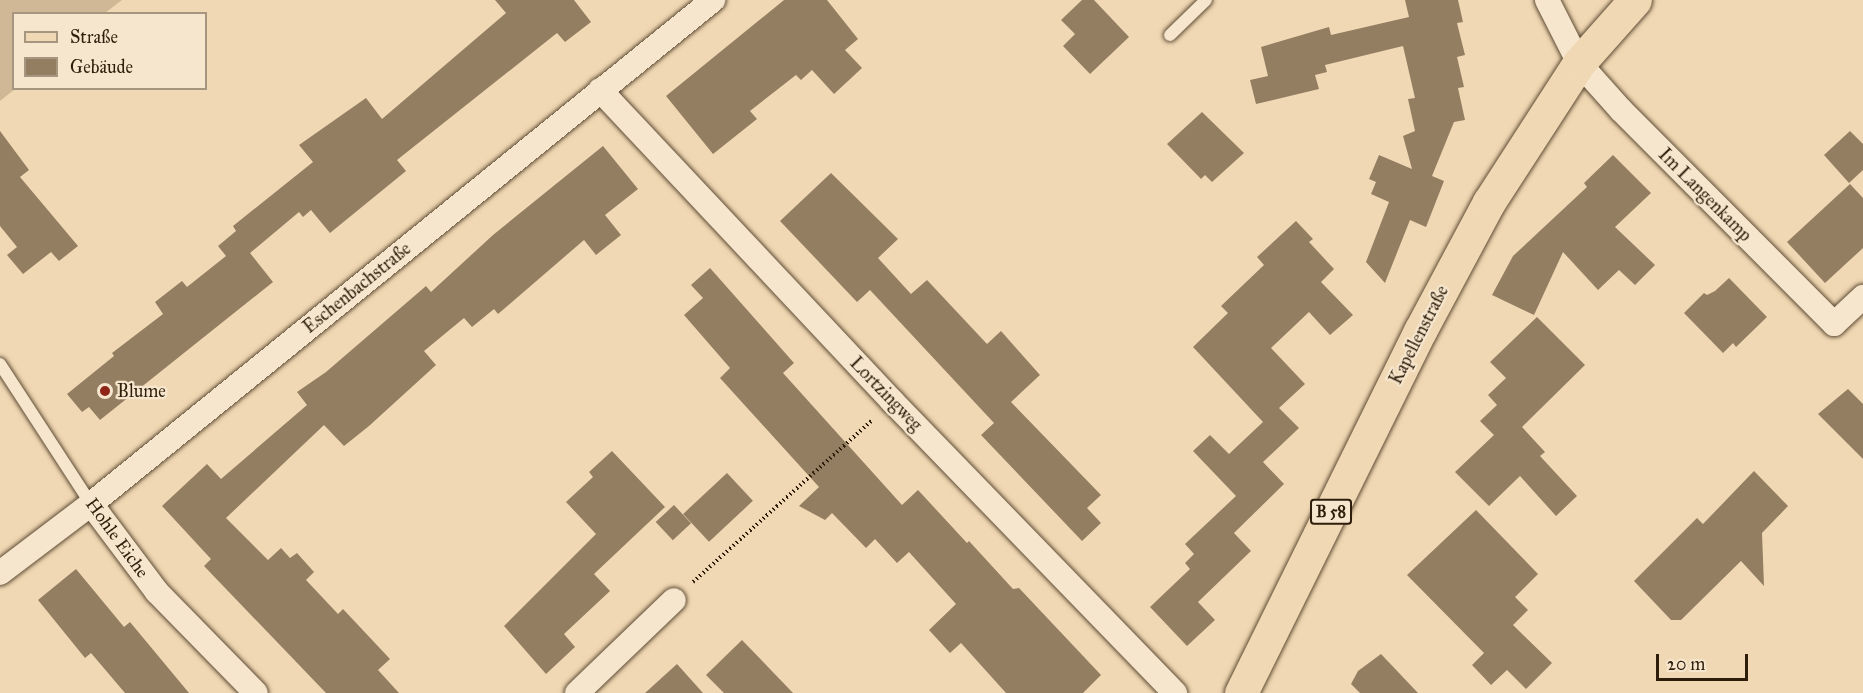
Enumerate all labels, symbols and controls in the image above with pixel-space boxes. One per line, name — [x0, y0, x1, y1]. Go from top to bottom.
legend — [12, 12, 207, 90]
text: Straße — [70, 26, 118, 48]
text: Gebäude — [70, 56, 133, 78]
street label: Im Langenkamp — [1654, 144, 1756, 246]
street label: Eschenbachstraße — [299, 238, 415, 338]
street label: Kapellenstraße — [1385, 282, 1453, 388]
street label: Lortzingweg — [845, 352, 927, 436]
place label: Blume — [117, 380, 166, 402]
marker: Blume — [98, 384, 112, 398]
street label: Hohle Eiche — [81, 494, 153, 582]
road number: B 58 — [1310, 499, 1352, 525]
scale bar — [1659, 642, 1750, 680]
text: 20 m — [1667, 653, 1705, 675]

